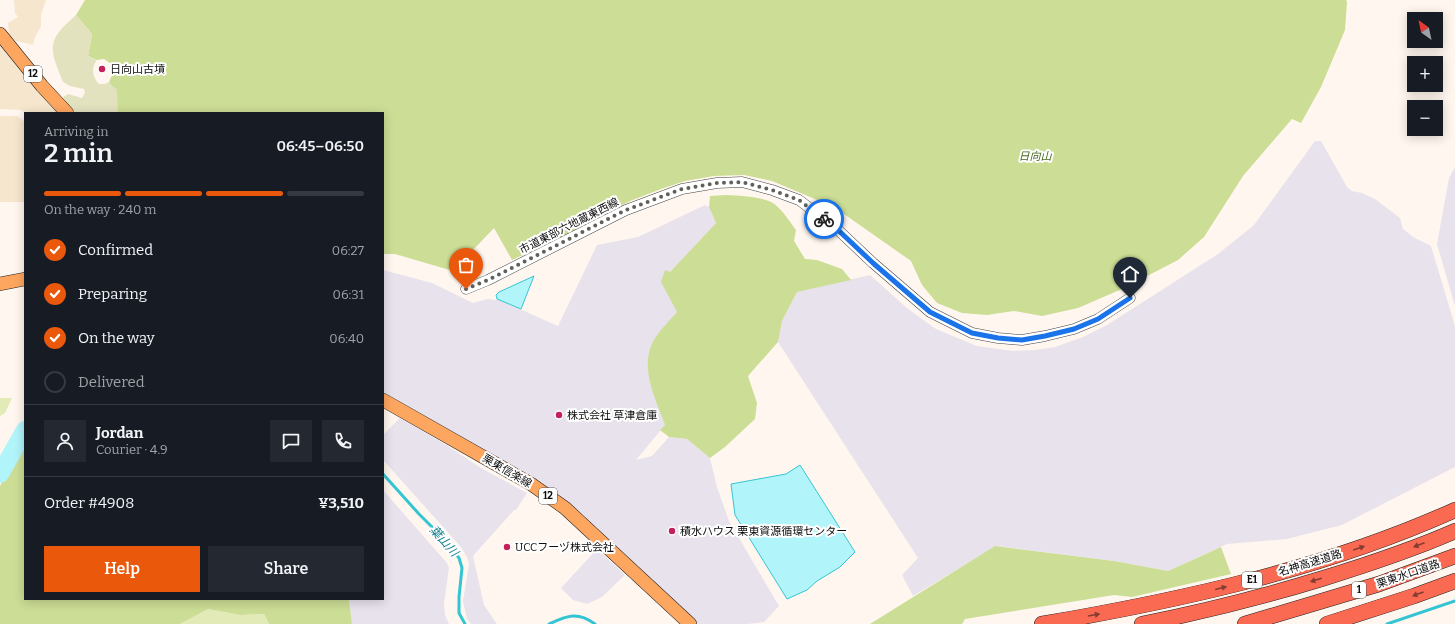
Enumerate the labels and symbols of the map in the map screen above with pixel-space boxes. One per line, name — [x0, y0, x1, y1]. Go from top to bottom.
north arrow — [1407, 12, 1443, 48]
place label: 日向山古墳 — [110, 63, 165, 76]
marker: 日向山古墳 — [97, 64, 107, 74]
road number: 12 — [24, 66, 42, 82]
park label: 日向山 — [1019, 150, 1052, 163]
street label: 市道東部六地蔵東西線 — [517, 195, 621, 257]
courier — [804, 199, 844, 239]
pin — [449, 248, 483, 289]
pin — [1113, 257, 1147, 298]
place label: 株式会社 草津倉庫 — [567, 409, 657, 422]
marker: 株式会社 草津倉庫 — [554, 410, 564, 420]
street label: 栗東信楽線 — [480, 452, 534, 490]
road number: 12 — [539, 488, 557, 504]
water label: 葉山川 — [427, 523, 463, 561]
place label: 積水ハウス 栗東資源循環センター — [680, 525, 847, 538]
marker: 積水ハウス 栗東資源循環センター — [667, 526, 677, 536]
place label: UCCフーヅ株式会社 — [515, 541, 614, 554]
marker: UCCフーヅ株式会社 — [502, 542, 512, 552]
one-way arrow — [1412, 542, 1424, 548]
one-way arrow — [1354, 544, 1366, 550]
street label: 名神高速道路 — [1277, 547, 1343, 579]
street label: 栗東水口道路 — [1375, 557, 1441, 591]
road number: E1 — [1242, 572, 1262, 588]
one-way arrow — [1310, 577, 1322, 583]
road number: 1 — [1352, 582, 1366, 598]
one-way arrow — [1215, 584, 1227, 590]
one-way arrow — [1412, 592, 1424, 598]
one-way arrow — [1088, 612, 1100, 618]

